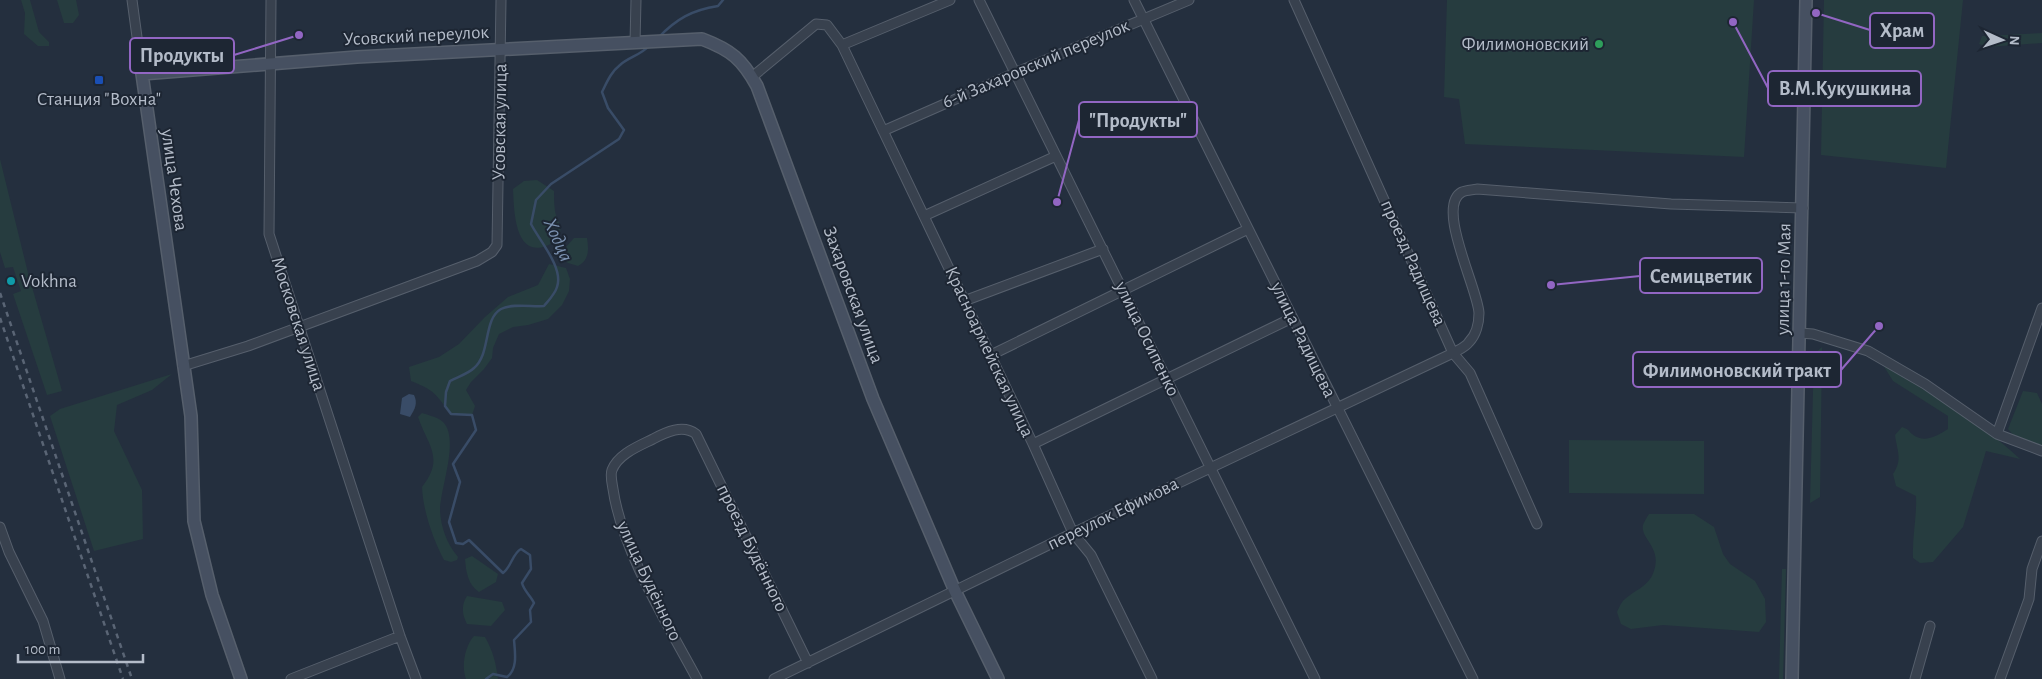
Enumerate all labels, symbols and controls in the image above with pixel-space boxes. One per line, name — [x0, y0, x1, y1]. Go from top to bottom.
callout: Храм — [1870, 13, 1934, 48]
north arrow — [1977, 15, 2027, 65]
street label: 6-й Захаровский переулок — [940, 16, 1133, 112]
text: Храм — [1880, 21, 1924, 41]
street label: Усовский переулок — [343, 23, 490, 49]
place label: Филимоновский — [1461, 35, 1589, 54]
text: N — [2007, 35, 2021, 46]
callout: Продукты — [130, 38, 234, 73]
marker: Филимоновский — [1593, 38, 1605, 50]
text: Продукты — [140, 46, 224, 66]
street label: Усовская улица — [489, 63, 511, 181]
callout: В.М.Кукушкина — [1768, 71, 1921, 106]
marker: Станция "Вохна" — [93, 74, 105, 86]
text: В.М.Кукушкина — [1779, 79, 1912, 99]
place label: Станция "Вохна" — [37, 90, 161, 109]
callout: "Продукты" — [1079, 102, 1197, 137]
text: "Продукты" — [1089, 111, 1187, 131]
street label: улица Чехова — [157, 127, 191, 232]
street label: проезд Радищева — [1377, 197, 1449, 329]
water label: Ходца — [540, 215, 576, 265]
street label: улица 1-го Мая — [1774, 223, 1794, 336]
street label: Захаровская улица — [819, 224, 887, 366]
street label: Московская улица — [267, 255, 329, 394]
callout: Семицветик — [1640, 258, 1762, 293]
street label: Красноармейская улица — [941, 264, 1037, 441]
text: Семицветик — [1650, 267, 1752, 287]
place label: Vokhna — [21, 272, 77, 291]
marker: Vokhna — [5, 275, 17, 287]
street label: улица Осипенко — [1111, 278, 1183, 399]
street label: улица Радищева — [1266, 278, 1339, 401]
callout: Филимоновский тракт — [1633, 352, 1841, 387]
text: Филимоновский тракт — [1643, 361, 1831, 381]
street label: переулок Ефимова — [1044, 474, 1182, 554]
street label: проезд Будённого — [713, 481, 791, 615]
street label: улица Будённого — [613, 517, 685, 644]
scale bar — [18, 632, 142, 664]
text: 100 m — [25, 642, 60, 657]

